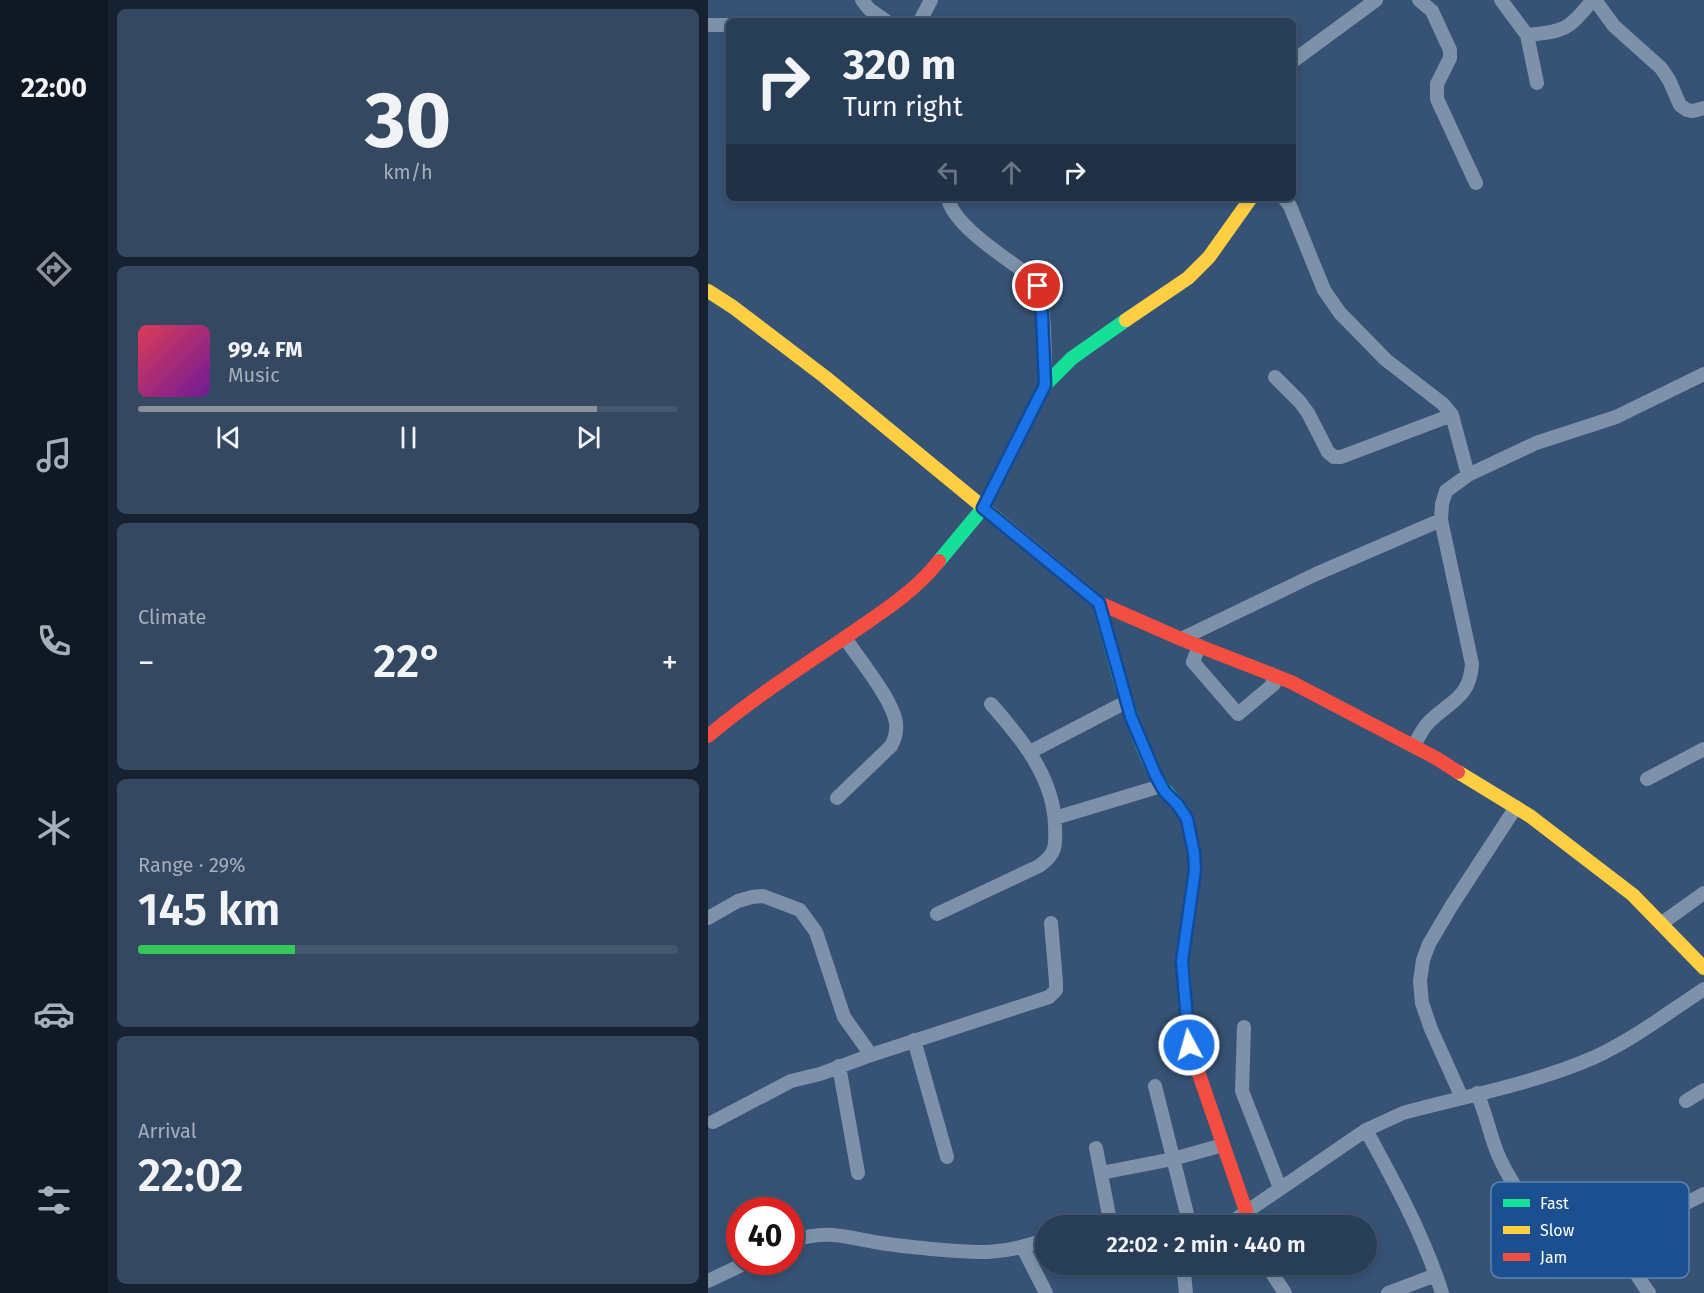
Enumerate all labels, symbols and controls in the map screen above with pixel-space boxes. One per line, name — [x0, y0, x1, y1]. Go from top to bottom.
text: 320 m — [843, 40, 956, 90]
icon: right — [744, 42, 822, 120]
text: 22:00 — [21, 72, 87, 104]
text: 30 — [365, 74, 451, 168]
text: Turn right — [843, 91, 963, 123]
icon: left — [932, 156, 965, 189]
icon: ahead — [995, 156, 1028, 189]
icon: right — [1058, 156, 1091, 189]
text: km/h — [383, 160, 433, 184]
icon: directions — [33, 248, 75, 290]
pin — [1012, 260, 1063, 311]
icon: arrive — [1021, 269, 1054, 302]
text: 99.4 FM — [228, 336, 303, 363]
text: Music — [228, 363, 280, 387]
icon: previous — [212, 421, 245, 454]
icon: pause — [392, 421, 425, 454]
icon: next — [572, 421, 605, 454]
icon: music — [33, 434, 75, 476]
text: Climate — [138, 605, 206, 629]
icon: phone — [33, 620, 75, 662]
text: 22° — [373, 635, 443, 689]
text: − — [138, 643, 155, 683]
text: + — [662, 643, 678, 683]
icon: climate — [33, 807, 75, 849]
text: Range · 29% — [138, 853, 246, 877]
text: 145 km — [138, 883, 280, 937]
icon: car — [33, 993, 75, 1035]
position arrow — [1157, 1013, 1221, 1077]
text: Arrival — [138, 1119, 197, 1143]
text: 22:02 — [138, 1149, 243, 1203]
icon: filters — [33, 1179, 75, 1221]
legend — [1491, 1182, 1689, 1278]
text: Fast — [1540, 1194, 1569, 1213]
speed limit sign: 40 — [726, 1197, 804, 1275]
text: Slow — [1540, 1221, 1575, 1240]
text: 22:02 · 2 min · 440 m — [1106, 1231, 1306, 1258]
text: Jam — [1540, 1248, 1567, 1267]

